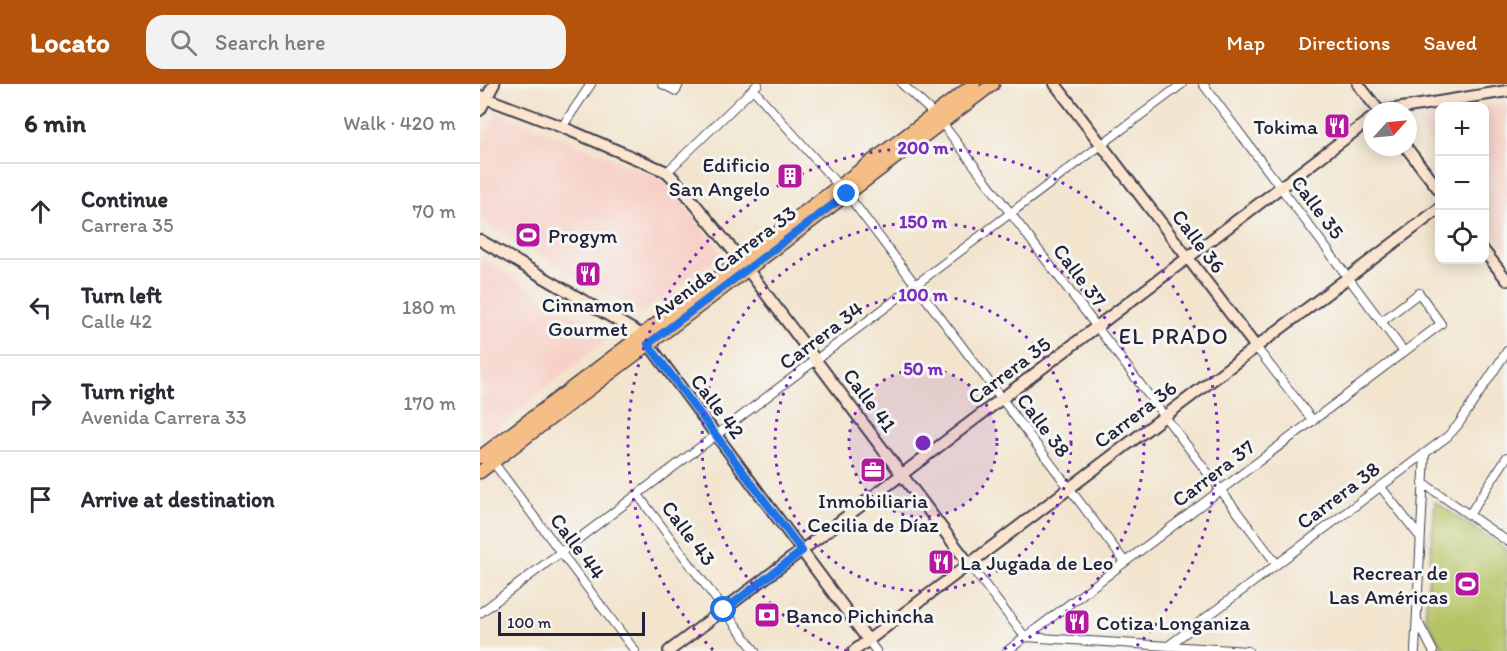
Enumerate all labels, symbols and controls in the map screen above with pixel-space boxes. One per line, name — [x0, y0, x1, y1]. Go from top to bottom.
search box — [146, 15, 566, 69]
text: Locato — [30, 25, 110, 59]
icon: search — [167, 26, 200, 59]
text: Search here — [215, 29, 325, 56]
text: Map — [1227, 30, 1265, 55]
text: Directions — [1298, 30, 1390, 55]
text: Saved — [1423, 30, 1477, 55]
north arrow — [1363, 102, 1417, 156]
map controls — [1435, 102, 1489, 264]
button: + — [1435, 102, 1489, 156]
text: 6 min — [24, 107, 86, 139]
text: Walk · 420 m — [343, 111, 456, 135]
restaurant icon: Tokima — [1322, 111, 1352, 141]
place label: Tokima — [1254, 114, 1318, 139]
text: 200 m — [898, 137, 949, 159]
place label: Edificio San Angelo — [669, 152, 770, 201]
button: − — [1435, 156, 1489, 210]
building icon: Edificio San Angelo — [775, 161, 805, 191]
street label: Calle 35 — [1286, 170, 1350, 244]
route end — [833, 180, 859, 206]
text: Continue — [81, 186, 168, 213]
icon: ahead — [24, 195, 57, 228]
text: 70 m — [412, 199, 456, 223]
street label: Avenida Carrera 33 — [647, 200, 801, 324]
street label: Calle 36 — [1167, 204, 1231, 278]
button: locate — [1435, 210, 1489, 264]
text: 150 m — [899, 211, 948, 233]
text: Carrera 35 — [81, 213, 173, 237]
sports icon: Progym — [513, 220, 543, 250]
place label: Progym — [548, 223, 618, 248]
street label: Calle 37 — [1048, 238, 1112, 312]
restaurant icon: Cinnamon Gourmet — [573, 259, 603, 289]
text: Turn left — [81, 282, 162, 309]
text: 100 m — [898, 284, 949, 306]
icon: left — [24, 291, 57, 324]
place label: Cinnamon Gourmet — [542, 292, 634, 341]
text: 180 m — [402, 295, 456, 319]
street label: Carrera 34 — [774, 295, 868, 375]
text: Calle 42 — [81, 309, 152, 333]
district label: EL PRADO — [1119, 323, 1229, 350]
street label: Carrera 35 — [963, 331, 1055, 409]
text: 50 m — [903, 358, 944, 380]
street label: Calle 41 — [838, 363, 902, 437]
street label: Calle 42 — [686, 369, 750, 443]
street label: Carrera 36 — [1089, 375, 1181, 453]
text: Turn right — [81, 378, 175, 405]
icon: right — [24, 387, 57, 420]
street label: Calle 38 — [1012, 388, 1076, 462]
text: 170 m — [403, 391, 456, 415]
text: Avenida Carrera 33 — [81, 405, 247, 429]
centre of rings — [913, 433, 933, 453]
street label: Carrera 37 — [1167, 434, 1259, 512]
office icon: Inmobiliaria Cecilia de Díaz — [858, 455, 888, 485]
street label: Carrera 38 — [1292, 456, 1384, 534]
icon: arrive — [24, 483, 57, 516]
text: Arrive at destination — [81, 486, 275, 513]
place label: Inmobiliaria Cecilia de Díaz — [807, 488, 939, 537]
street label: Calle 43 — [656, 495, 722, 571]
street label: Calle 44 — [545, 508, 611, 584]
restaurant icon: La Jugada de Leo — [926, 547, 956, 577]
place label: La Jugada de Leo — [960, 550, 1114, 575]
place label: Recrear de Las Américas — [1329, 560, 1448, 609]
sports icon: Recrear de Las Américas — [1452, 569, 1482, 599]
route start — [710, 596, 736, 622]
bank icon: Banco Pichincha — [752, 600, 782, 630]
place label: Banco Pichincha — [786, 603, 934, 628]
restaurant icon: Cotiza Longaniza — [1062, 607, 1092, 637]
scale bar — [498, 609, 645, 636]
place label: Cotiza Longaniza — [1096, 610, 1250, 635]
text: 100 m — [507, 613, 551, 632]

